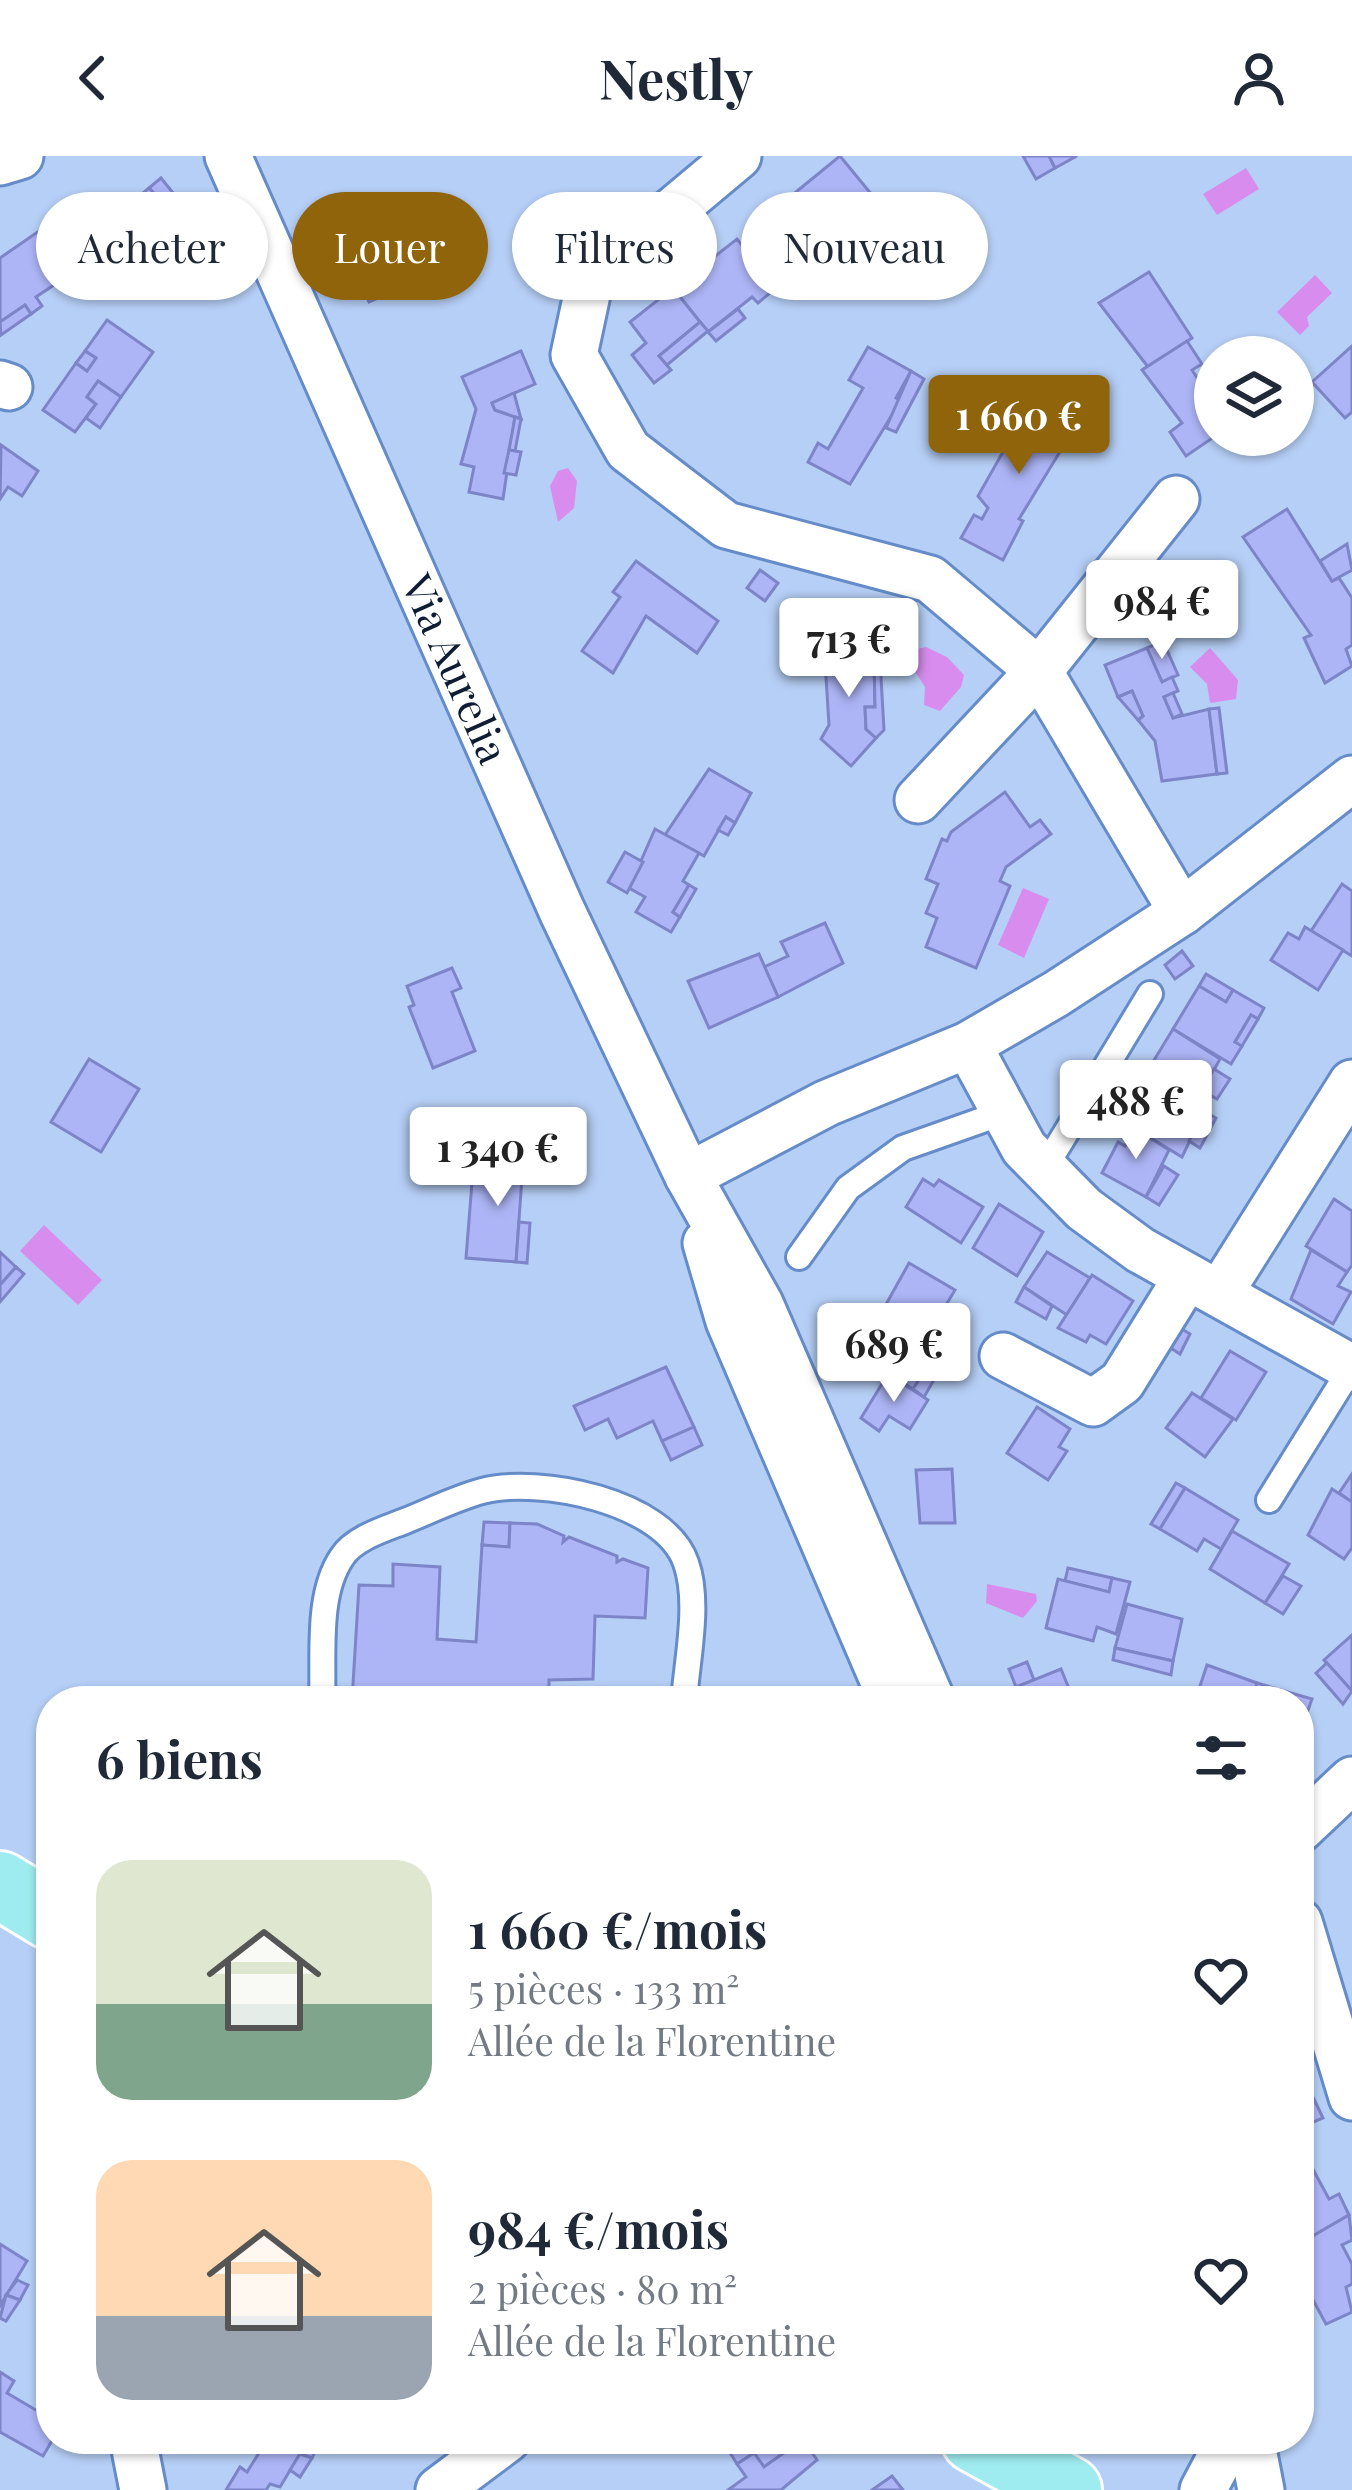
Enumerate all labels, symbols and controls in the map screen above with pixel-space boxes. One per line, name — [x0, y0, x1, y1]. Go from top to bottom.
text: Nestly — [599, 42, 753, 114]
icon: back — [60, 45, 126, 111]
icon: person — [1226, 45, 1292, 111]
chip: Acheter — [36, 192, 268, 300]
chip: Louer — [292, 192, 488, 300]
chip: Filtres — [512, 192, 717, 300]
chip: Nouveau — [741, 192, 988, 300]
map controls — [1194, 336, 1314, 456]
button: layers — [1194, 336, 1314, 456]
pin: 1 660 € — [908, 375, 1130, 477]
text: 1 660 € — [956, 388, 1082, 440]
pin: 984 € — [1078, 560, 1246, 662]
street label: Via Aurelia — [390, 564, 523, 772]
text: 984 € — [1113, 573, 1211, 625]
pin: 713 € — [765, 598, 933, 700]
text: 713 € — [806, 611, 892, 663]
pin: 488 € — [1052, 1060, 1220, 1162]
text: 488 € — [1087, 1073, 1185, 1125]
pin: 1 340 € — [387, 1107, 609, 1209]
text: 1 340 € — [437, 1120, 559, 1172]
pin: 689 € — [810, 1303, 978, 1405]
text: 689 € — [844, 1316, 944, 1368]
text: 6 biens — [96, 1724, 263, 1792]
icon: filters — [1188, 1725, 1254, 1791]
text: 1 660 €/mois — [468, 1894, 767, 1962]
icon: home — [192, 1908, 336, 2052]
icon: heart — [1188, 1947, 1254, 2013]
text: 5 pièces · 133 m² — [468, 1962, 739, 2014]
text: Allée de la Florentine — [468, 2014, 836, 2066]
text: 984 €/mois — [468, 2194, 729, 2262]
icon: home — [192, 2208, 336, 2352]
icon: heart — [1188, 2247, 1254, 2313]
text: 2 pièces · 80 m² — [468, 2262, 737, 2314]
text: Allée de la Florentine — [468, 2314, 836, 2366]

